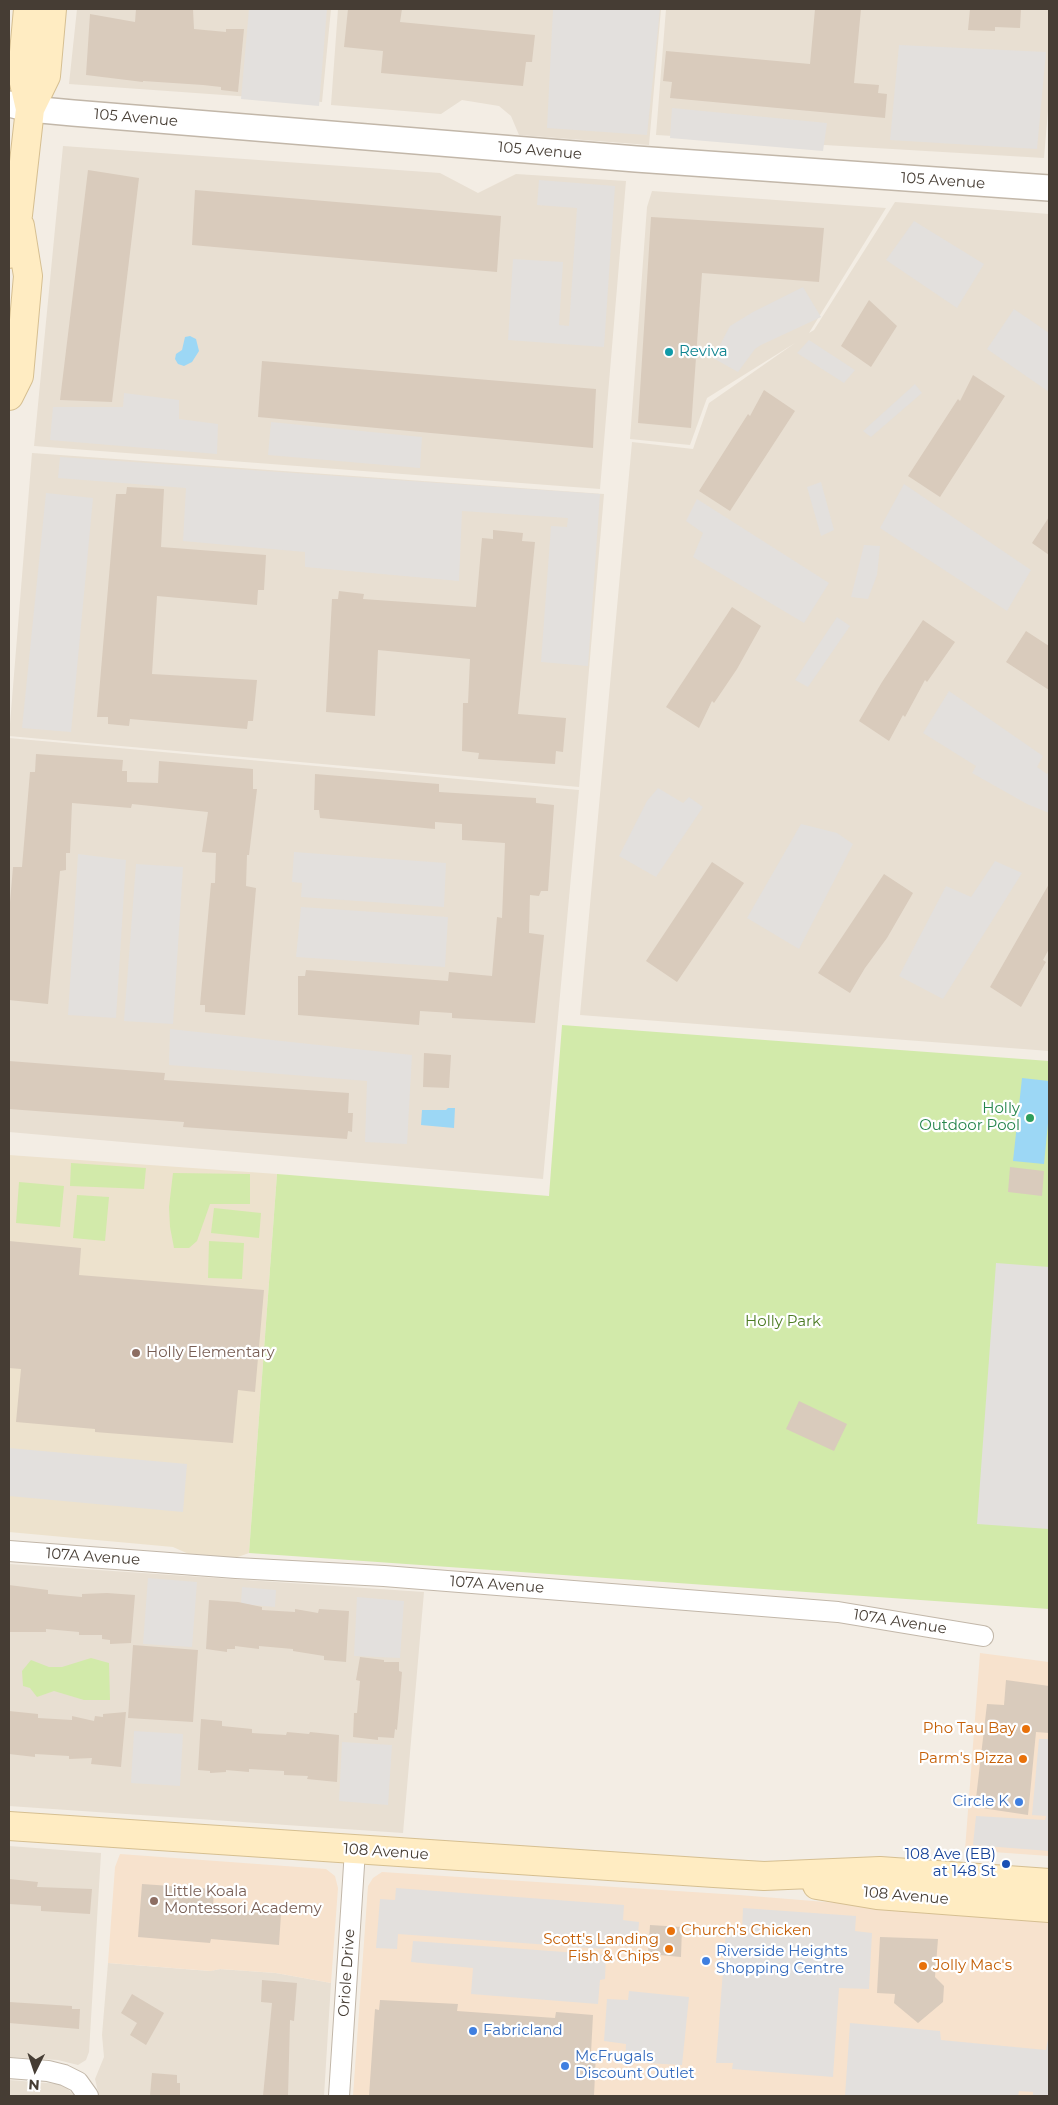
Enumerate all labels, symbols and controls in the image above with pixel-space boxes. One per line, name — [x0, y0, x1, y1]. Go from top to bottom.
street label: 105 Avenue — [93, 105, 179, 131]
street label: 105 Avenue — [497, 138, 583, 164]
street label: 105 Avenue — [900, 169, 986, 193]
place label: Reviva — [679, 343, 728, 361]
marker: Reviva — [663, 346, 675, 358]
place label: Holly Outdoor Pool — [919, 1100, 1020, 1135]
marker: Holly Outdoor Pool — [1024, 1112, 1036, 1124]
park label: Holly Park — [745, 1313, 821, 1331]
place label: Holly Elementary — [146, 1344, 275, 1362]
marker: Holly Elementary — [130, 1347, 142, 1359]
street label: 107A Avenue — [45, 1545, 141, 1569]
street label: 107A Avenue — [449, 1573, 545, 1597]
street label: 107A Avenue — [852, 1606, 948, 1638]
place label: Pho Tau Bay — [923, 1720, 1016, 1738]
marker: Pho Tau Bay — [1020, 1723, 1032, 1735]
place label: Parm's Pizza — [919, 1750, 1013, 1768]
marker: Parm's Pizza — [1017, 1753, 1029, 1765]
place label: Circle K — [952, 1793, 1009, 1811]
marker: Circle K — [1013, 1796, 1025, 1808]
street label: 108 Avenue — [343, 1840, 429, 1864]
place label: 108 Ave (EB) at 148 St — [905, 1846, 996, 1881]
marker: 108 Ave (EB) at 148 St — [1000, 1858, 1012, 1870]
place label: Little Koala Montessori Academy — [164, 1883, 322, 1918]
street label: 108 Avenue — [863, 1883, 949, 1909]
marker: Little Koala Montessori Academy — [148, 1895, 160, 1907]
place label: Church's Chicken — [681, 1922, 811, 1940]
marker: Church's Chicken — [665, 1925, 677, 1937]
street label: Oriole Drive — [335, 1928, 359, 2018]
place label: Scott's Landing Fish & Chips — [543, 1931, 659, 1966]
marker: Scott's Landing Fish & Chips — [663, 1943, 675, 1955]
place label: Riverside Heights Shopping Centre — [716, 1943, 847, 1978]
marker: Riverside Heights Shopping Centre — [700, 1955, 712, 1967]
place label: Jolly Mac's — [933, 1957, 1012, 1975]
marker: Jolly Mac's — [917, 1960, 929, 1972]
place label: Fabricland — [483, 2022, 563, 2040]
marker: Fabricland — [467, 2025, 479, 2037]
north arrow — [10, 2045, 60, 2095]
place label: McFrugals Discount Outlet — [575, 2048, 695, 2083]
marker: McFrugals Discount Outlet — [559, 2060, 571, 2072]
text: N — [28, 2076, 40, 2094]

